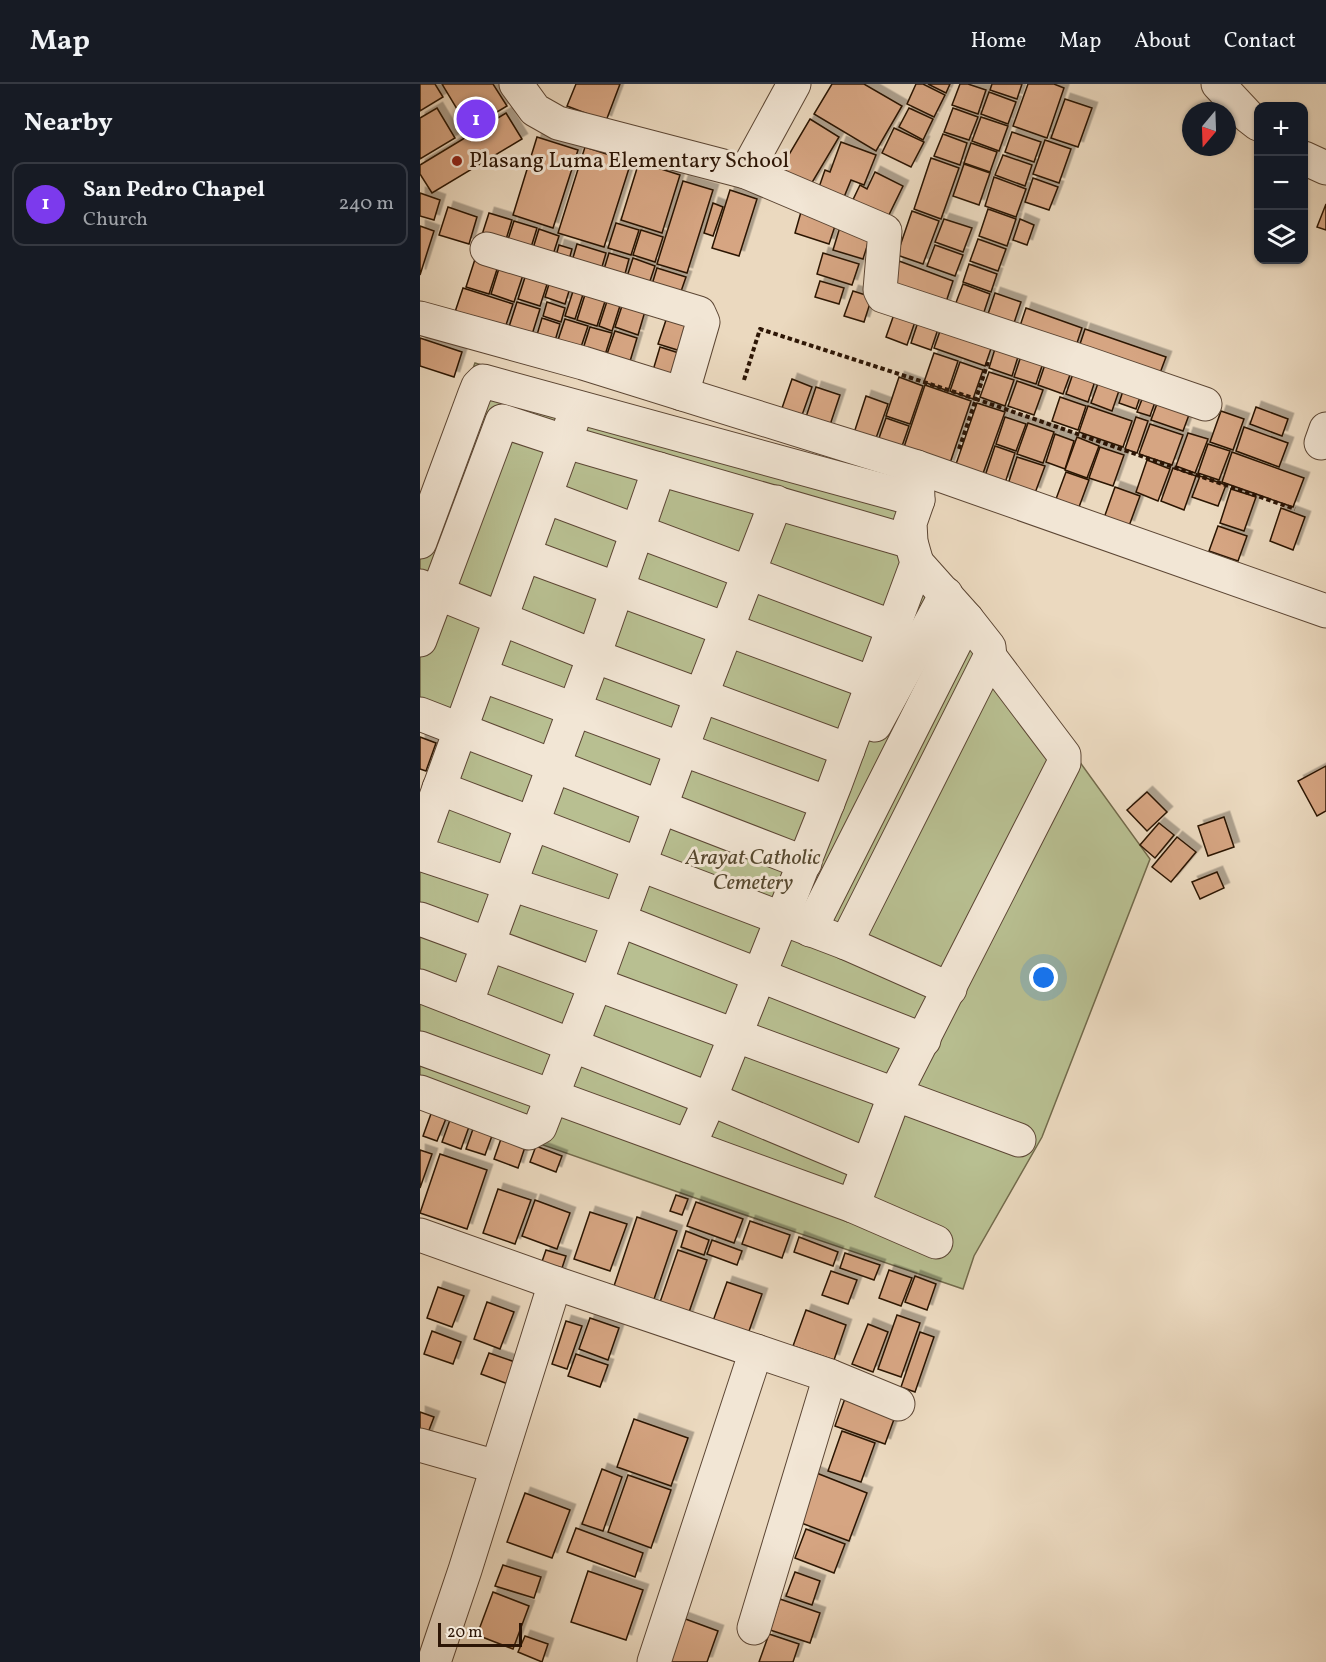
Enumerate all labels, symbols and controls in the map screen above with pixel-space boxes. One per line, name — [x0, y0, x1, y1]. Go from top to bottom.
text: Map — [30, 22, 90, 61]
text: Home — [971, 27, 1026, 56]
text: Map — [1059, 27, 1101, 56]
text: About — [1134, 27, 1191, 56]
text: Contact — [1224, 27, 1296, 56]
pin: 1 — [456, 96, 496, 141]
north arrow — [1182, 102, 1236, 156]
map controls — [1254, 102, 1308, 264]
button: + — [1254, 102, 1308, 156]
text: Nearby — [24, 105, 113, 141]
place label: Plasang Luma Elementary School — [469, 146, 789, 177]
marker: Plasang Luma Elementary School — [450, 154, 464, 168]
button: − — [1254, 156, 1308, 210]
text: San Pedro Chapel — [83, 175, 265, 206]
text: 1 — [41, 190, 50, 218]
text: 240 m — [339, 190, 394, 218]
text: Church — [83, 206, 148, 234]
button: layers — [1254, 210, 1308, 264]
park label: Arayat Catholic Cemetery — [685, 843, 821, 899]
your location — [1029, 963, 1058, 992]
scale bar — [438, 1620, 522, 1648]
text: 20 m — [447, 1622, 482, 1644]

